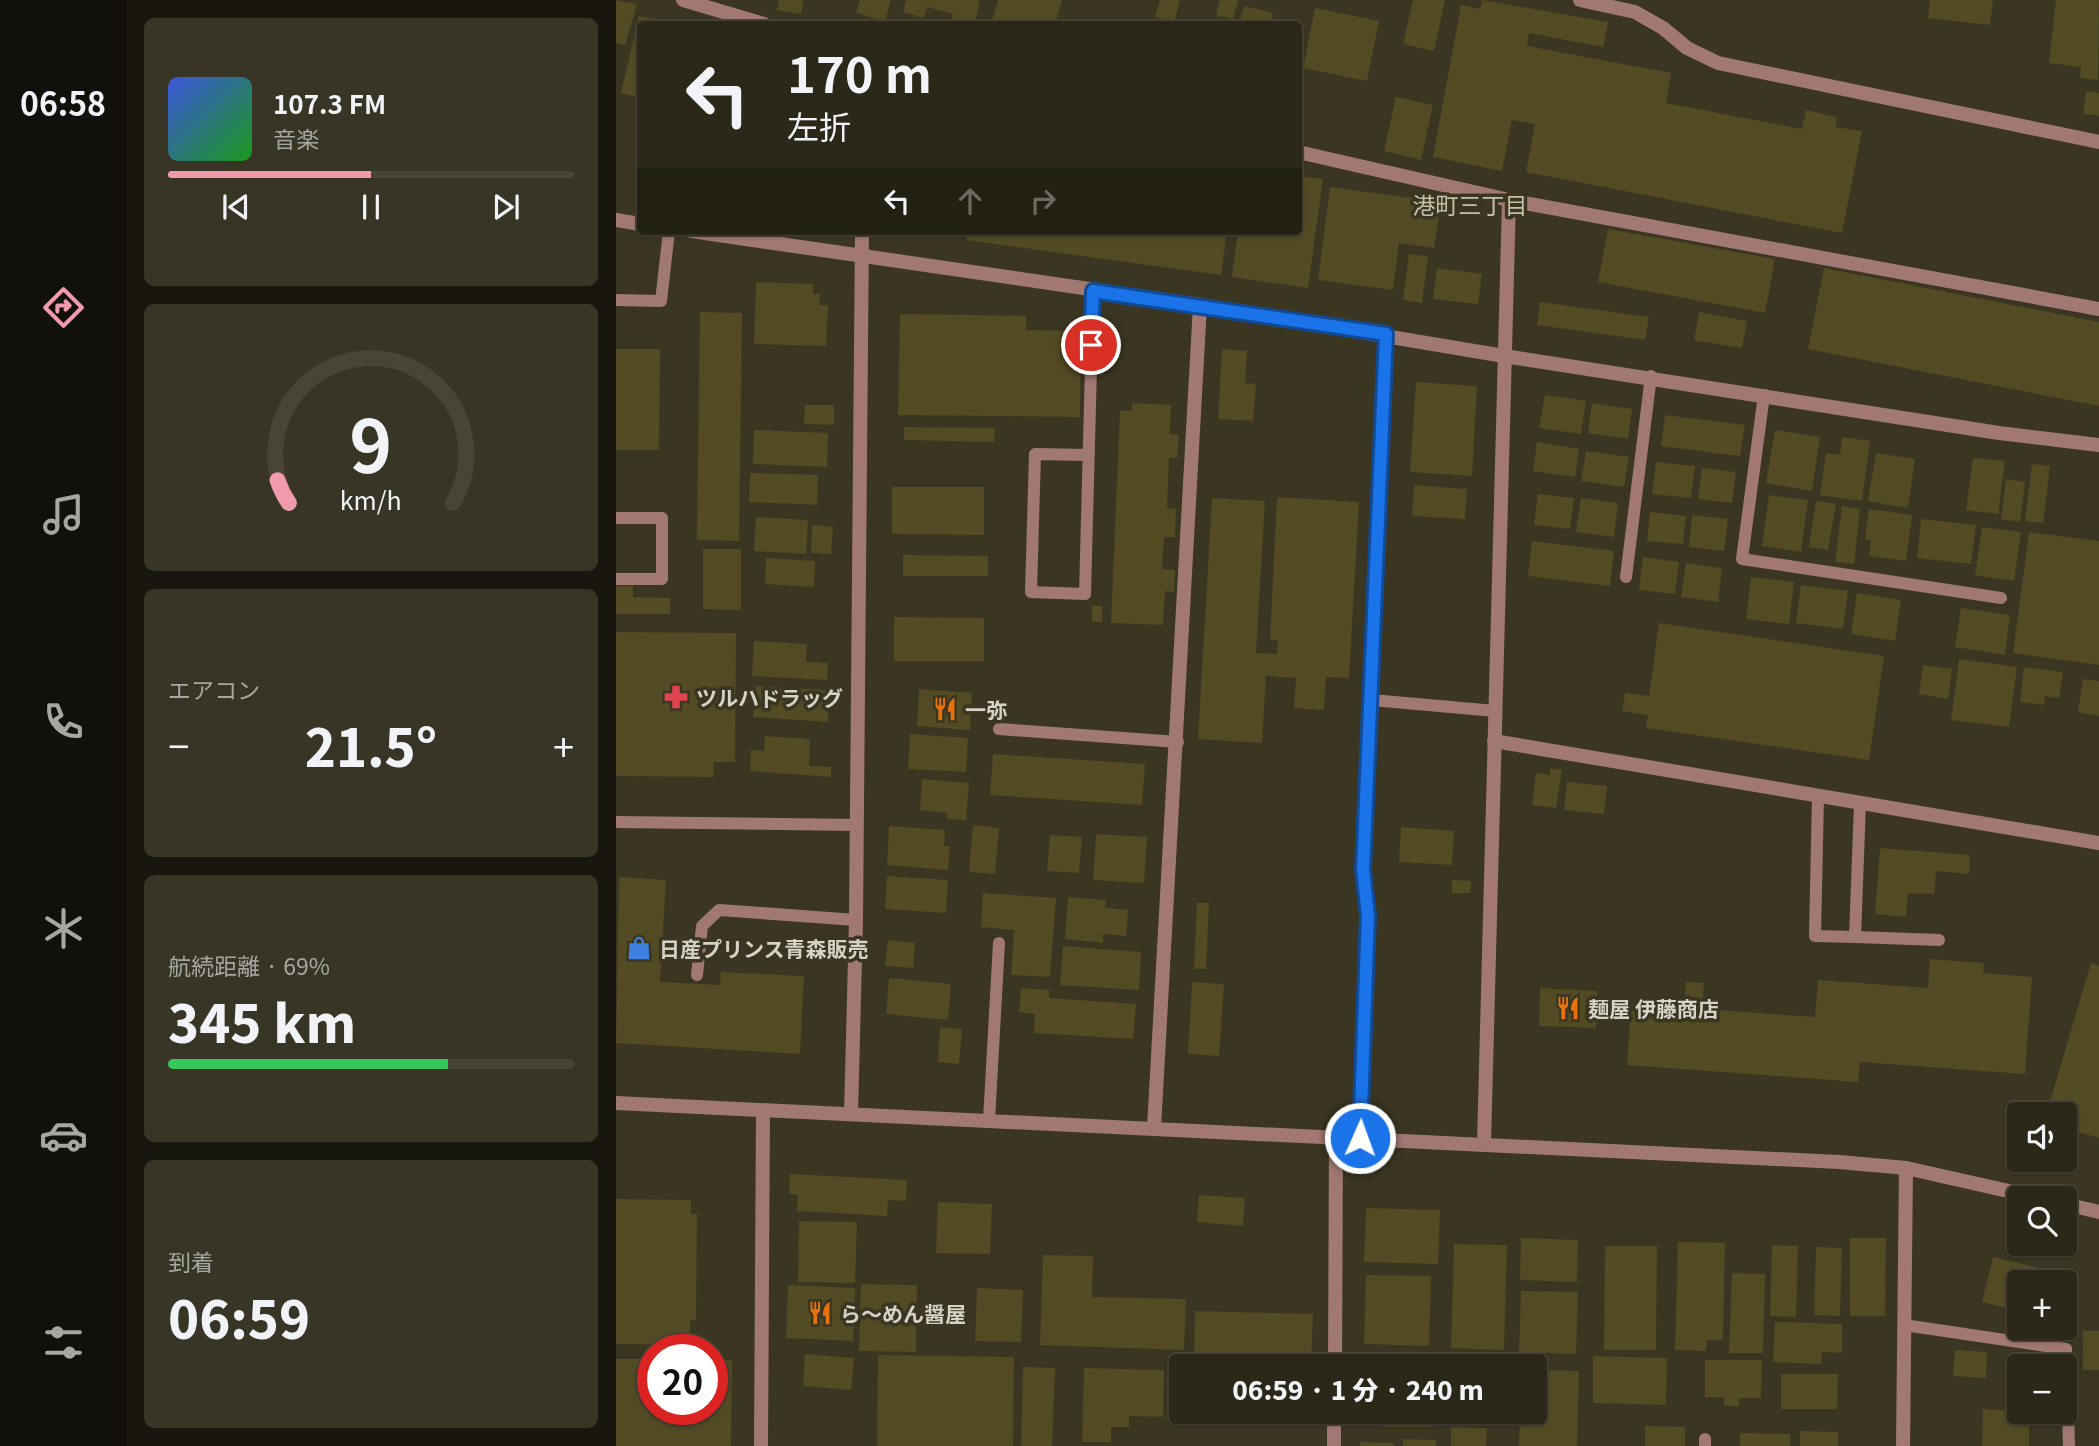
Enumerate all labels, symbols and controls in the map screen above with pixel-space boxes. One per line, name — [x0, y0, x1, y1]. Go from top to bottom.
text: 170 m — [787, 36, 932, 107]
icon: left — [672, 49, 763, 140]
text: 06:58 — [20, 79, 106, 125]
text: 107.3 FM — [273, 84, 386, 121]
text: 左折 — [787, 102, 851, 148]
text: 音楽 — [273, 121, 319, 155]
icon: left — [878, 182, 916, 220]
icon: ahead — [951, 182, 989, 220]
icon: right — [1024, 182, 1062, 220]
district label: 港町三丁目 — [1413, 187, 1528, 221]
icon: previous — [217, 188, 255, 226]
icon: pause — [352, 188, 390, 226]
icon: next — [487, 188, 525, 226]
icon: directions — [39, 283, 88, 332]
pin — [1061, 315, 1121, 375]
icon: arrive — [1072, 326, 1110, 364]
text: 9 — [350, 390, 392, 495]
text: km/h — [340, 481, 402, 517]
icon: music — [39, 490, 88, 539]
text: エアコン — [168, 672, 260, 706]
place label: ツルハドラッグ — [696, 682, 843, 712]
pharmacy icon: ツルハドラッグ — [662, 683, 690, 711]
place label: 一弥 — [965, 694, 1007, 724]
restaurant icon: 一弥 — [931, 695, 959, 723]
icon: phone — [39, 697, 88, 746]
text: 21.5° — [305, 707, 437, 782]
text: − — [168, 717, 189, 772]
text: + — [553, 717, 574, 772]
icon: climate — [39, 904, 88, 953]
place label: 日産プリンス青森販売 — [659, 933, 869, 963]
shop icon: 日産プリンス青森販売 — [625, 934, 653, 962]
text: 航続距離 · 69% — [168, 948, 330, 982]
text: 345 km — [168, 983, 356, 1058]
place label: 麺屋 伊藤商店 — [1588, 993, 1719, 1023]
restaurant icon: 麺屋 伊藤商店 — [1554, 994, 1582, 1022]
position arrow — [1323, 1101, 1397, 1175]
map controls — [2007, 1102, 2077, 1424]
button: sound — [2007, 1102, 2077, 1172]
icon: car — [39, 1111, 88, 1160]
button: search — [2007, 1186, 2077, 1256]
text: 到着 — [168, 1244, 214, 1278]
button: + — [2007, 1270, 2077, 1340]
text: 06:59 — [168, 1279, 310, 1354]
place label: ら～めん醤屋 — [840, 1298, 966, 1328]
restaurant icon: ら～めん醤屋 — [806, 1299, 834, 1327]
icon: filters — [39, 1318, 88, 1367]
speed limit sign: 20 — [637, 1334, 728, 1425]
button: − — [2007, 1354, 2077, 1424]
text: 06:59 · 1 分 · 240 m — [1232, 1370, 1484, 1407]

